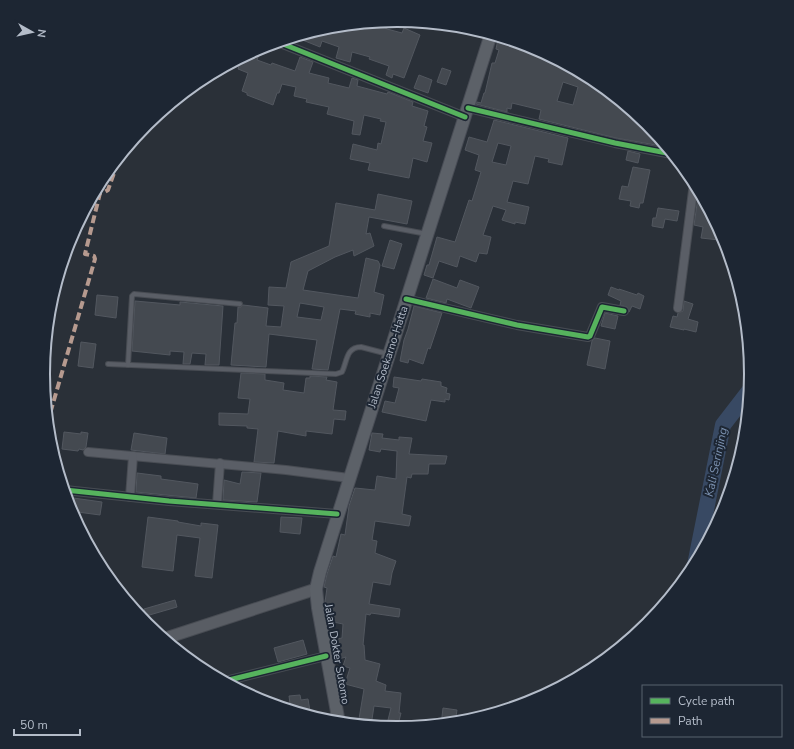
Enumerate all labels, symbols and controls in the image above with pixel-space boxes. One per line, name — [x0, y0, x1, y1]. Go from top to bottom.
north arrow — [12, 12, 52, 52]
text: N — [33, 28, 49, 38]
street label: Jalan Soekarno-Hatta — [364, 304, 412, 411]
water label: Kali Serinjing — [701, 426, 731, 498]
street label: Jalan Dokter Sutomo — [321, 601, 353, 706]
legend — [642, 685, 782, 737]
text: Cycle path — [678, 693, 735, 709]
scale bar — [14, 711, 80, 737]
text: Path — [678, 713, 703, 729]
text: 50 m — [20, 717, 48, 733]

